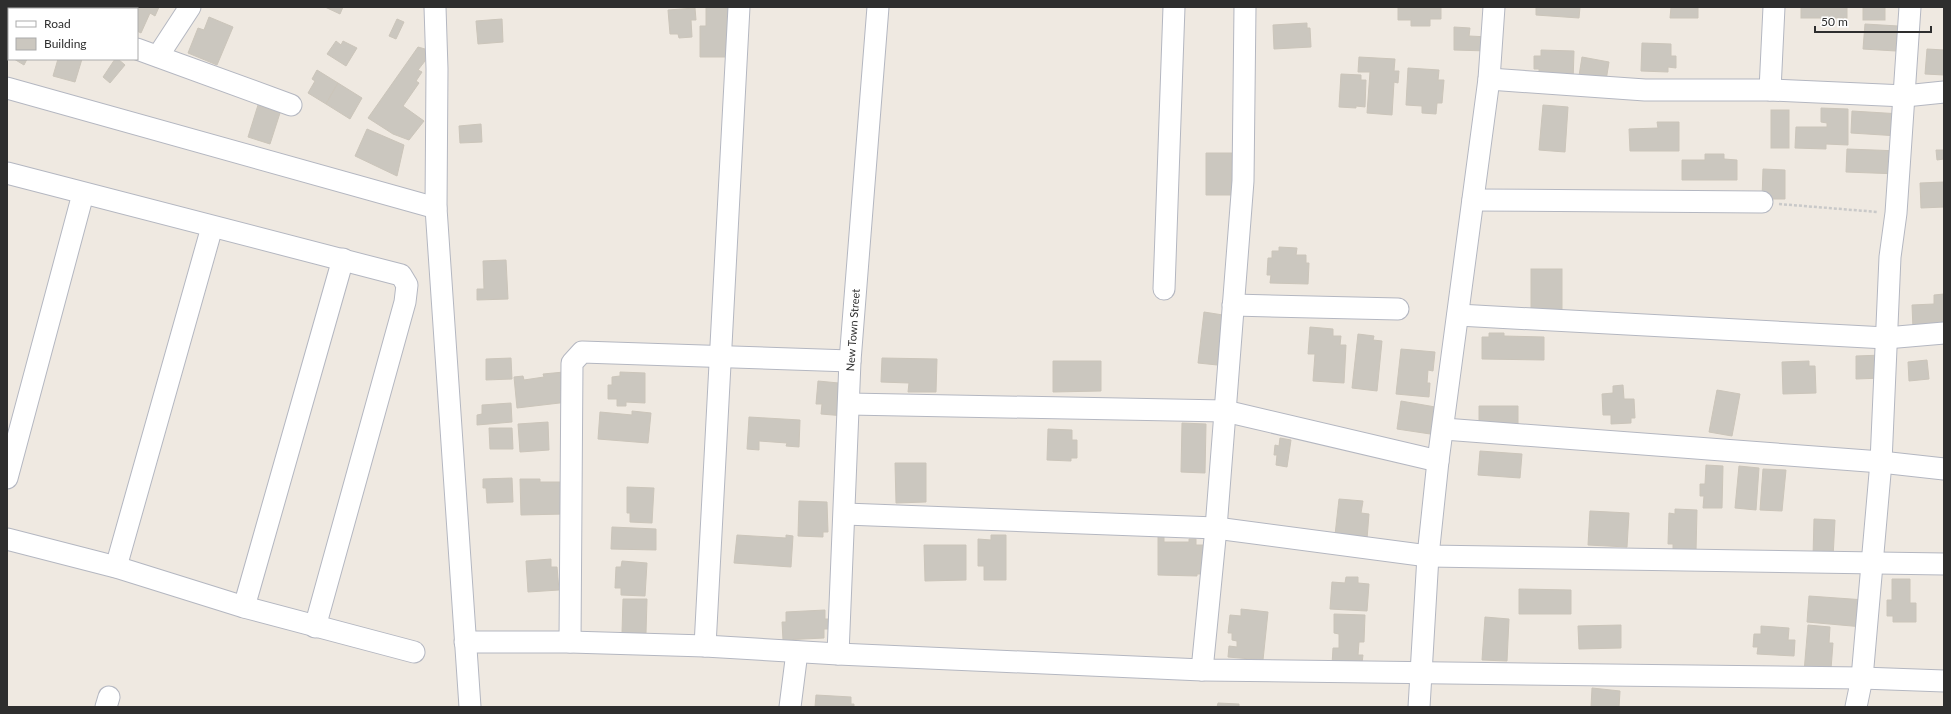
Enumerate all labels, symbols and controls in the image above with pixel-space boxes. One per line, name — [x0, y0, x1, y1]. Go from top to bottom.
legend — [8, 8, 138, 60]
scale bar — [1815, 8, 1931, 34]
text: 50 m — [1821, 14, 1848, 29]
text: Road — [44, 16, 71, 31]
text: Building — [44, 36, 87, 51]
street label: New Town Street — [843, 288, 862, 372]

